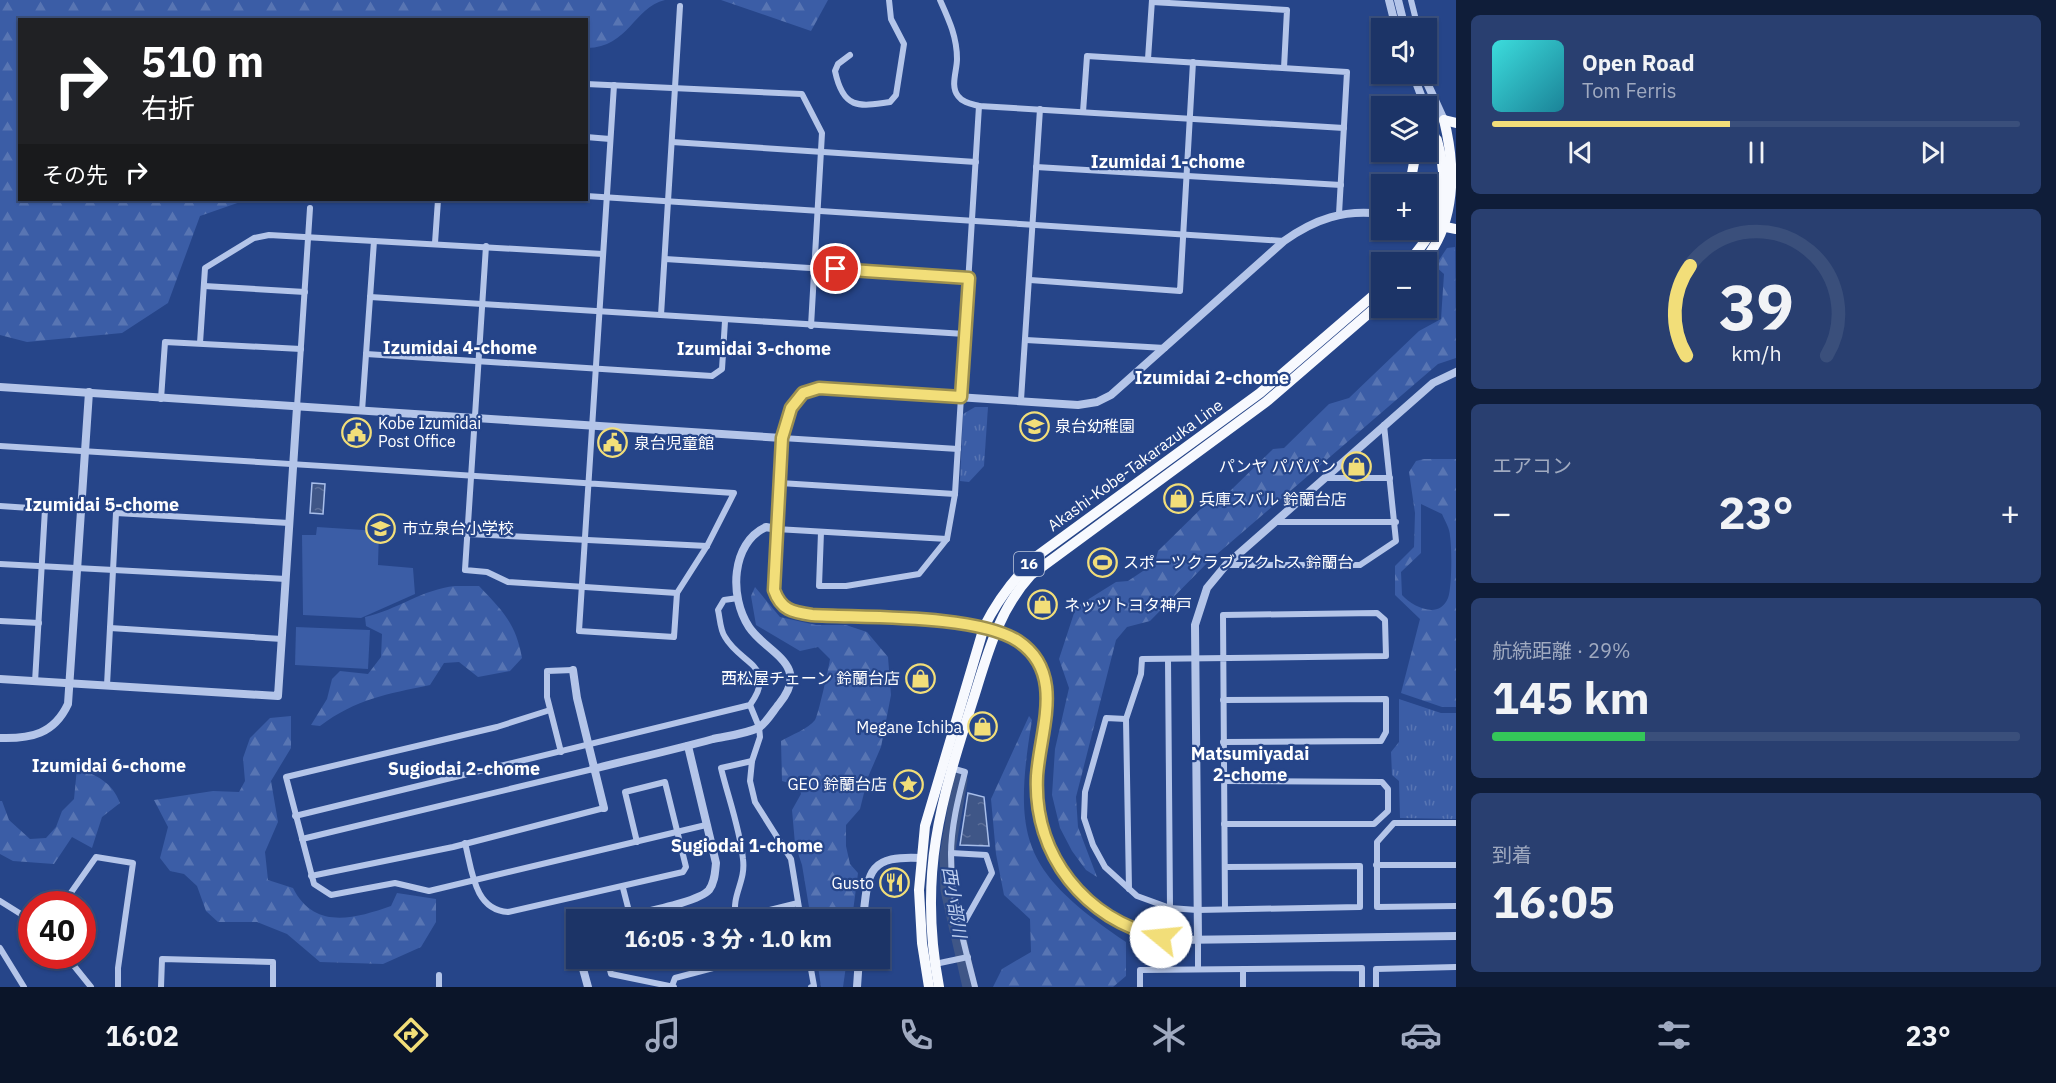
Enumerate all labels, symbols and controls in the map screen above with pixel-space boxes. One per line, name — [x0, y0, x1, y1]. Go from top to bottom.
map controls — [1371, 18, 1437, 318]
button: sound — [1371, 18, 1437, 84]
text: 510 m — [141, 34, 264, 89]
icon: right — [42, 42, 120, 120]
text: Open Road — [1582, 48, 1695, 77]
text: Tom Ferris — [1582, 77, 1677, 104]
text: 右折 — [141, 90, 195, 125]
button: layers — [1371, 96, 1437, 162]
icon: previous — [1564, 136, 1597, 169]
icon: pause — [1740, 136, 1773, 169]
icon: next — [1916, 136, 1949, 169]
district label: Izumidai 1-chome — [1091, 150, 1245, 173]
icon: right — [120, 156, 153, 189]
text: その先 — [42, 160, 108, 189]
button: + — [1371, 174, 1437, 240]
pin — [810, 243, 861, 294]
icon: arrive — [819, 252, 852, 285]
button: − — [1371, 252, 1437, 318]
text: 39 — [1719, 266, 1793, 347]
district label: Izumidai 4-chome — [383, 336, 537, 359]
district label: Izumidai 3-chome — [677, 337, 831, 360]
text: km/h — [1731, 340, 1781, 368]
district label: Izumidai 2-chome — [1135, 366, 1289, 389]
street label: Akashi-Kobe-Takarazuka Line — [1043, 395, 1227, 535]
school or university icon: 泉台幼稚園 — [1018, 410, 1050, 442]
place label: Kobe Izumidai Post Office — [378, 413, 481, 451]
public building icon: Kobe Izumidai Post Office — [341, 416, 373, 448]
place label: 泉台幼稚園 — [1055, 416, 1135, 436]
public building icon: 泉台児童館 — [597, 427, 629, 459]
place label: 泉台児童館 — [634, 433, 714, 453]
shop icon: パンヤ パパパン — [1341, 450, 1373, 482]
text: エアコン — [1492, 452, 1572, 479]
place label: パンヤ パパパン — [1219, 456, 1336, 476]
shop icon: 兵庫スバル 鈴蘭台店 — [1162, 483, 1194, 515]
text: 23° — [1718, 483, 1794, 541]
place label: 兵庫スバル 鈴蘭台店 — [1199, 489, 1347, 509]
text: − — [1492, 491, 1512, 534]
text: + — [2000, 491, 2020, 534]
district label: Izumidai 5-chome — [25, 493, 179, 516]
school or university icon: 市立泉台小学校 — [365, 512, 397, 544]
place label: 市立泉台小学校 — [402, 518, 514, 538]
sports icon: スポーツクラブ アクトス 鈴蘭台 — [1086, 546, 1118, 578]
road number: 16 — [1014, 552, 1044, 576]
place label: スポーツクラブ アクトス 鈴蘭台 — [1123, 552, 1353, 572]
shop icon: ネッツトヨタ神戸 — [1027, 589, 1059, 621]
place label: ネッツトヨタ神戸 — [1064, 595, 1192, 615]
text: 航続距離 · 29% — [1492, 637, 1631, 664]
shop icon: 西松屋チェーン 鈴蘭台店 — [905, 662, 937, 694]
place label: 西松屋チェーン 鈴蘭台店 — [721, 668, 900, 688]
text: 145 km — [1492, 668, 1650, 726]
shop icon: Megane Ichiba — [967, 711, 999, 743]
place label: Megane Ichiba — [856, 717, 962, 737]
district label: Matsumiyadai 2-chome — [1191, 742, 1309, 786]
district label: Izumidai 6-chome — [32, 754, 186, 777]
district label: Sugiodai 2-chome — [388, 757, 540, 780]
place icon: GEO 鈴蘭台店 — [892, 768, 924, 800]
place label: GEO 鈴蘭台店 — [787, 774, 887, 794]
district label: Sugiodai 1-chome — [671, 834, 823, 857]
text: 到着 — [1492, 841, 1532, 868]
water label: 西小部川 — [938, 865, 972, 941]
restaurant icon: Gusto — [879, 867, 911, 899]
text: 16:05 — [1492, 872, 1615, 930]
place label: Gusto — [832, 873, 874, 893]
speed limit sign: 40 — [18, 891, 96, 969]
position arrow — [1129, 905, 1193, 969]
text: 16:05 · 3 分 · 1.0 km — [624, 924, 832, 953]
icon: directions — [390, 1014, 432, 1056]
icon: music — [642, 1014, 684, 1056]
icon: phone — [895, 1014, 937, 1056]
icon: climate — [1148, 1014, 1190, 1056]
icon: car — [1400, 1014, 1442, 1056]
icon: filters — [1653, 1014, 1695, 1056]
text: 16:02 — [105, 1018, 179, 1053]
text: 23° — [1906, 1018, 1951, 1053]

